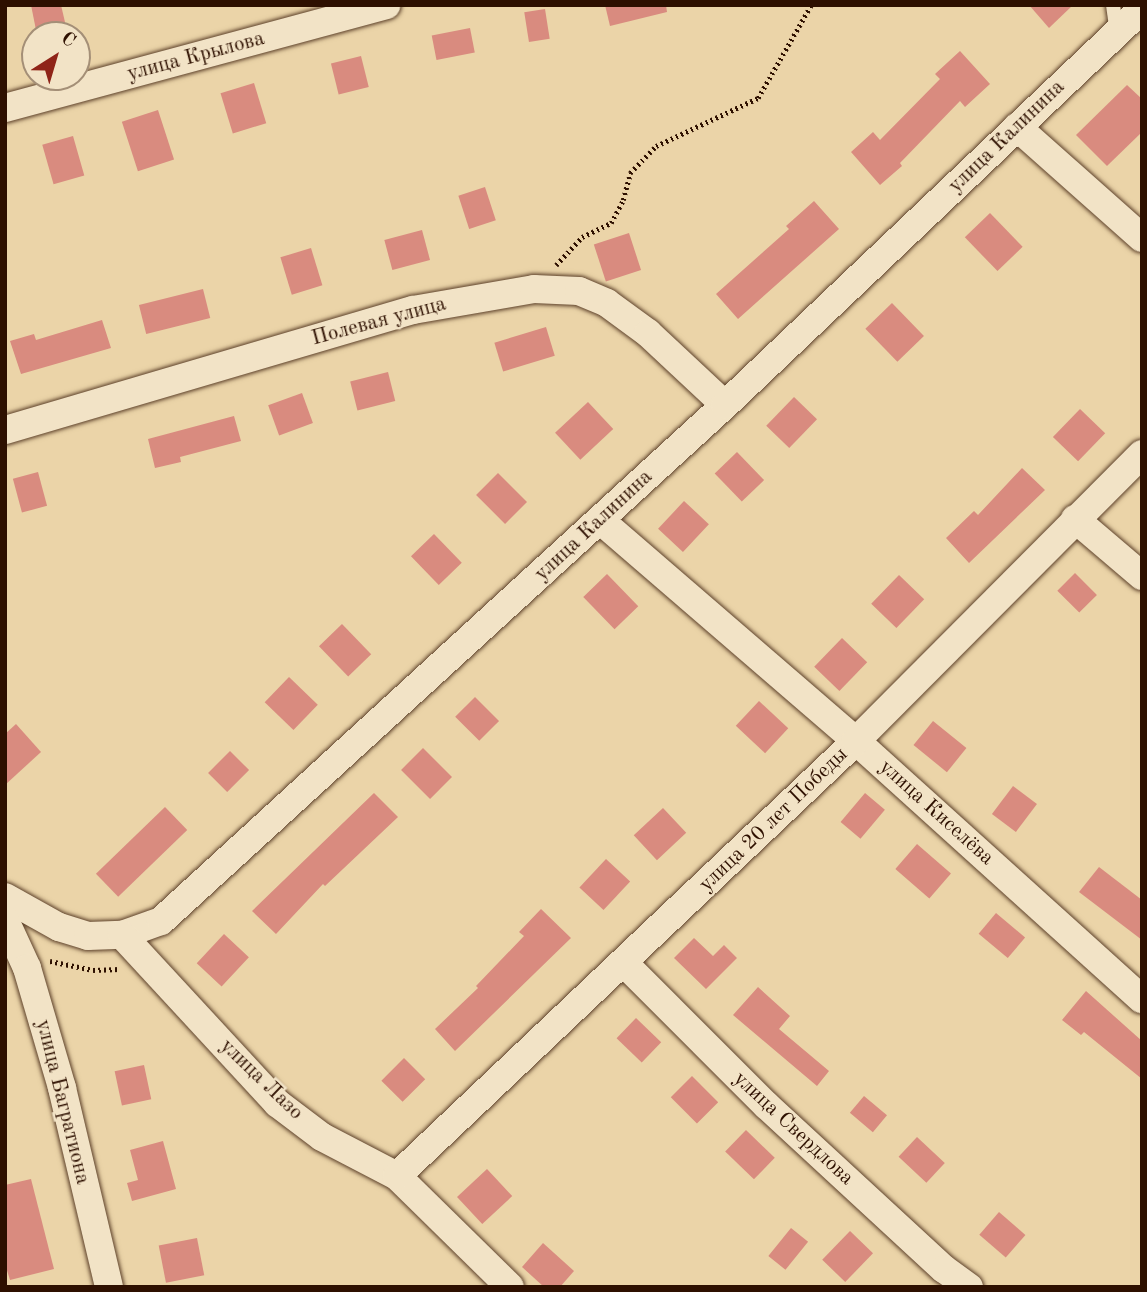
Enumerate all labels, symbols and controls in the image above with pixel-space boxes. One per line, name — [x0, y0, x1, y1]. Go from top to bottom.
north arrow — [21, 21, 91, 91]
street label: улица Крылова — [125, 27, 267, 87]
text: С — [57, 29, 78, 52]
street label: улица Калинина — [944, 75, 1070, 199]
street label: Полевая улица — [309, 292, 449, 352]
street label: улица Калинина — [530, 465, 658, 587]
street label: улица 20 лет Победы — [694, 742, 854, 898]
street label: улица Киселёва — [873, 755, 999, 871]
street label: улица Багратиона — [29, 1017, 95, 1187]
street label: улица Лазо — [214, 1034, 308, 1126]
street label: улица Свердлова — [728, 1067, 858, 1191]

